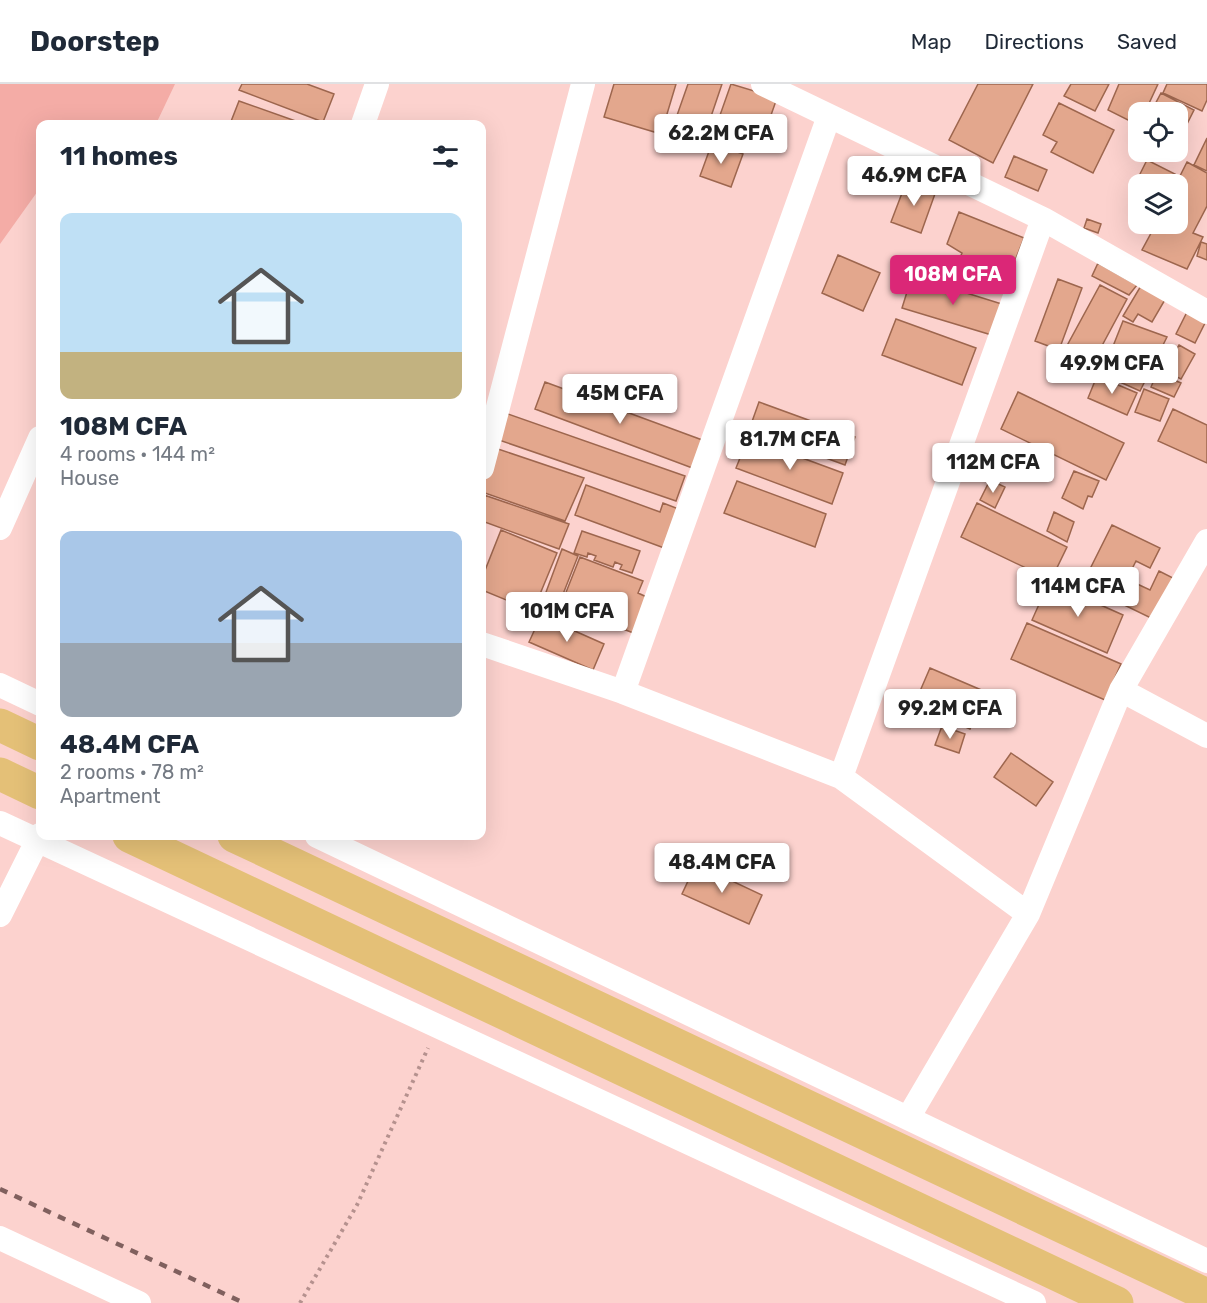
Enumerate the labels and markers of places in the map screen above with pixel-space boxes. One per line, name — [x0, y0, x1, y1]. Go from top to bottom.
pin: 62.2M CFA — [652, 114, 790, 165]
pin: 46.9M CFA — [845, 156, 983, 207]
pin: 108M CFA — [891, 255, 1015, 306]
pin: 49.9M CFA — [1043, 344, 1181, 395]
pin: 45M CFA — [565, 374, 675, 425]
pin: 81.7M CFA — [721, 420, 859, 471]
pin: 112M CFA — [931, 443, 1055, 494]
pin: 114M CFA — [1016, 567, 1140, 618]
pin: 101M CFA — [505, 592, 629, 643]
pin: 99.2M CFA — [881, 689, 1019, 740]
pin: 48.4M CFA — [653, 843, 791, 894]

